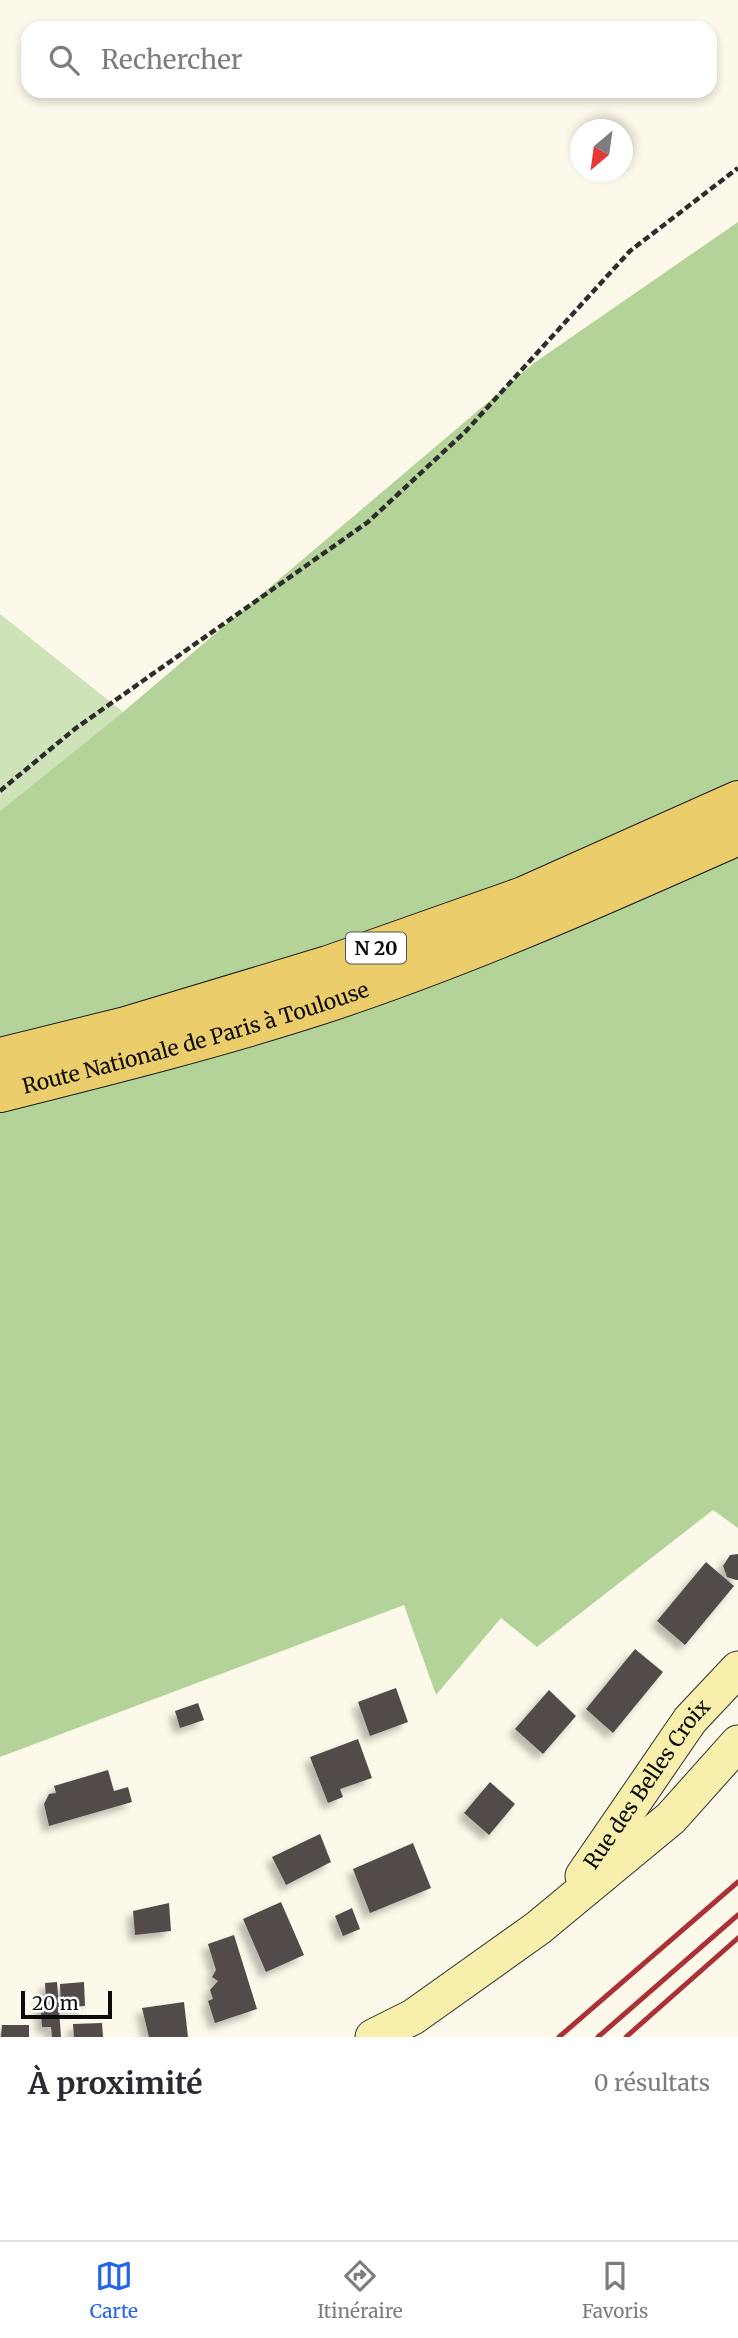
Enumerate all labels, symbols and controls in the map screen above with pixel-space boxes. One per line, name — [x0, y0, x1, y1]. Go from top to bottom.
search box — [21, 21, 717, 98]
icon: search — [45, 41, 83, 79]
text: Rechercher — [101, 43, 243, 76]
north arrow — [570, 119, 633, 182]
road number: N 20 — [346, 932, 406, 964]
street label: Route Nationale de Paris à Toulouse — [19, 976, 372, 1100]
street label: Rue des Belles Croix — [578, 1693, 716, 1874]
scale bar — [21, 1988, 112, 2020]
text: 20 m — [32, 1991, 79, 2015]
text: À proximité — [28, 2064, 203, 2102]
text: 0 résultats — [594, 2068, 710, 2097]
tab: Carte — [90, 2257, 138, 2323]
tab: Itinéraire — [317, 2257, 403, 2323]
tab: Favoris — [582, 2257, 648, 2323]

